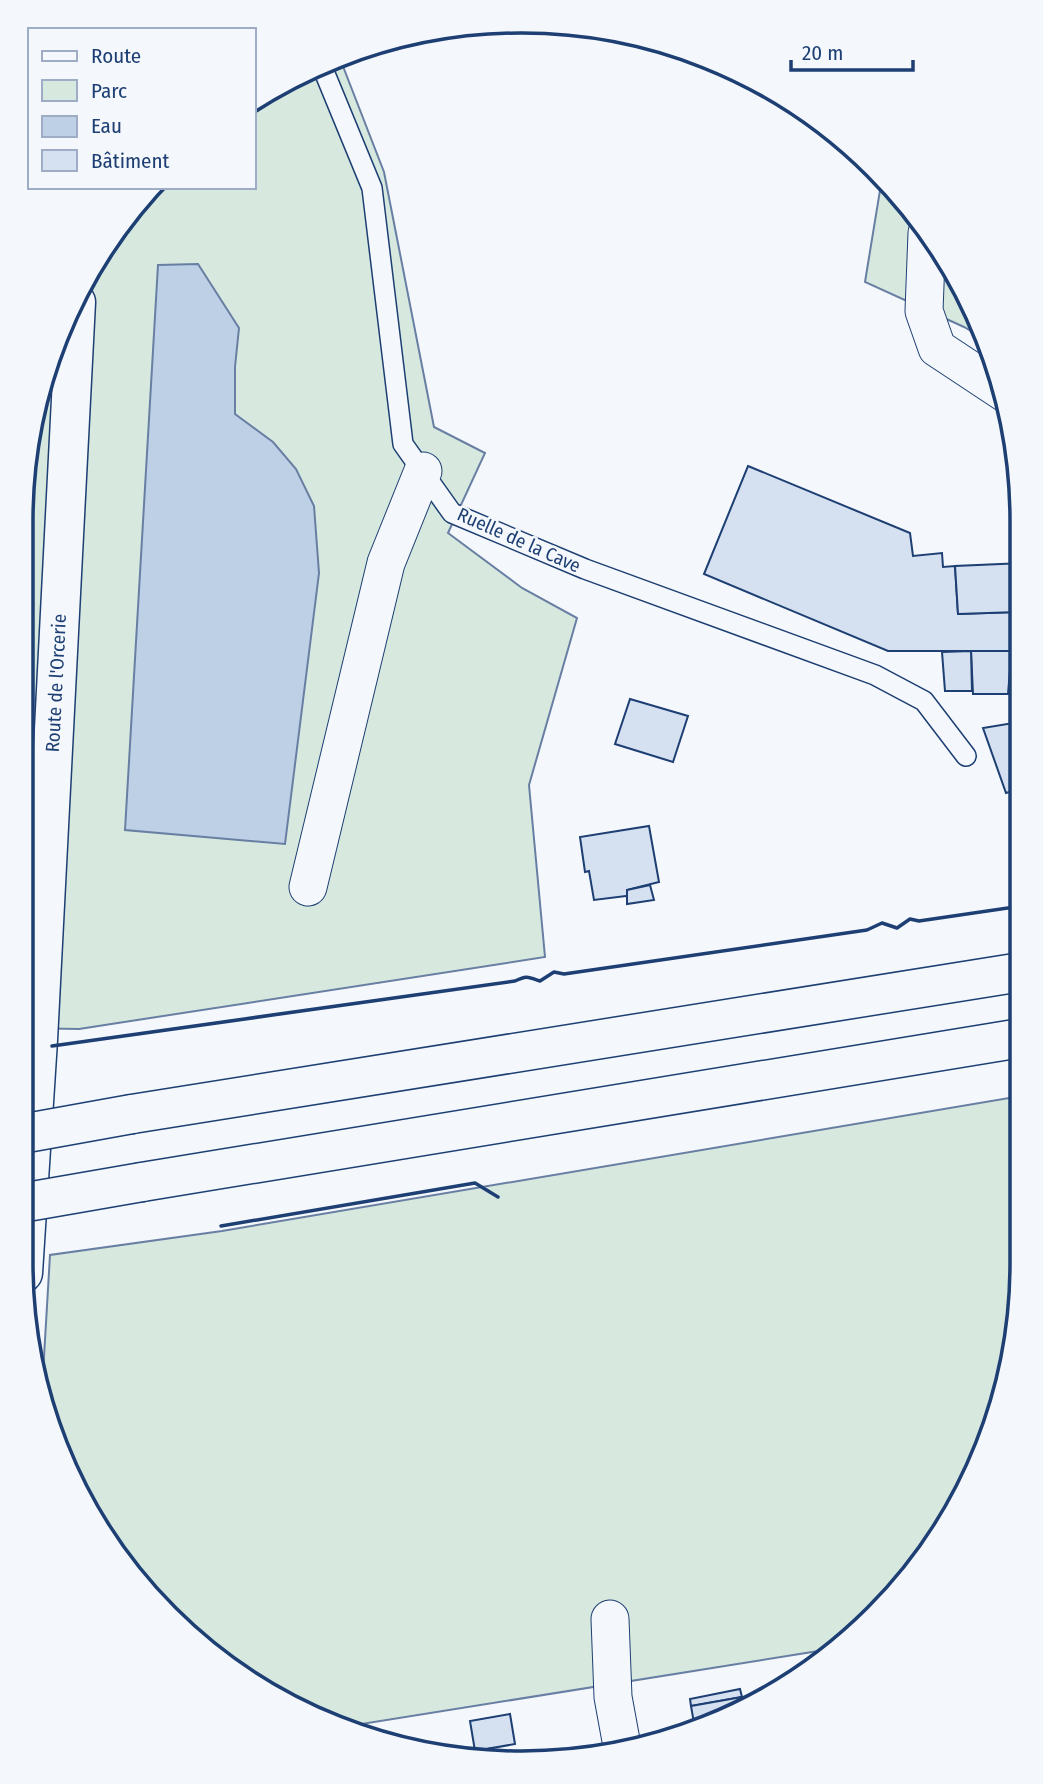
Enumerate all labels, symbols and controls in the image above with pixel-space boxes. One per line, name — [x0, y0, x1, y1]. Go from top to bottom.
legend — [28, 28, 256, 189]
scale bar — [791, 28, 914, 72]
text: 20 m — [802, 40, 843, 66]
text: Route — [91, 43, 141, 69]
text: Parc — [91, 78, 127, 104]
text: Eau — [91, 113, 122, 139]
text: Bâtiment — [91, 148, 170, 174]
street label: Ruelle de la Cave — [454, 503, 584, 577]
street label: Route de l'Orcerie — [41, 613, 71, 753]

